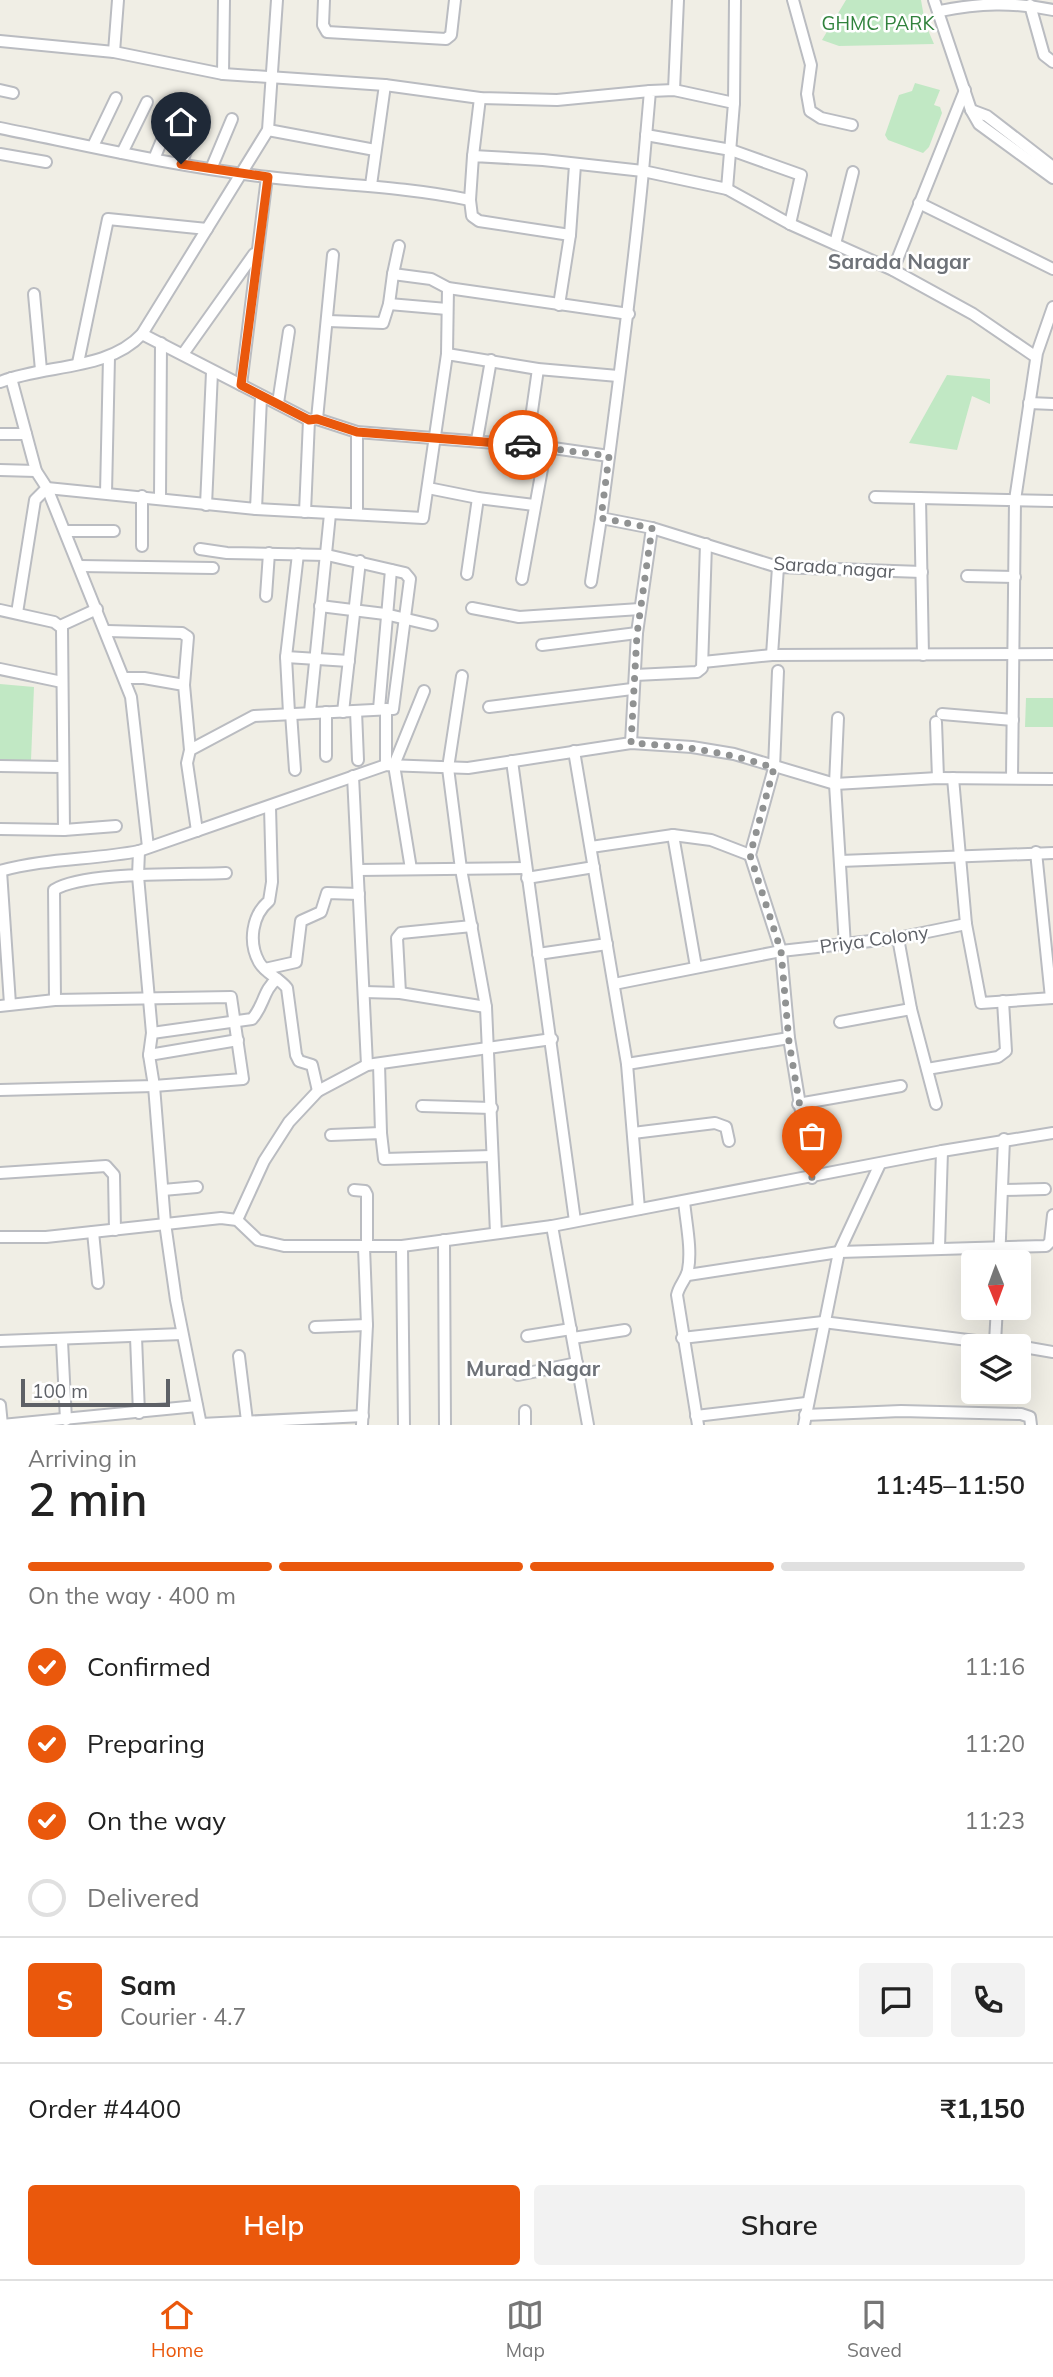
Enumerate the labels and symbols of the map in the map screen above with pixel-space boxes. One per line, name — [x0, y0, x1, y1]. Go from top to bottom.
park label: GHMC PARK — [822, 11, 935, 35]
pin — [151, 92, 211, 164]
district label: Sarada Nagar — [828, 248, 971, 274]
courier — [488, 410, 558, 480]
street label: Sarada nagar — [773, 551, 896, 583]
street label: Priya Colony — [818, 919, 930, 959]
pin — [782, 1106, 842, 1178]
north arrow — [961, 1250, 1031, 1320]
district label: Murad Nagar — [466, 1355, 601, 1381]
scale bar — [21, 1376, 170, 1408]

